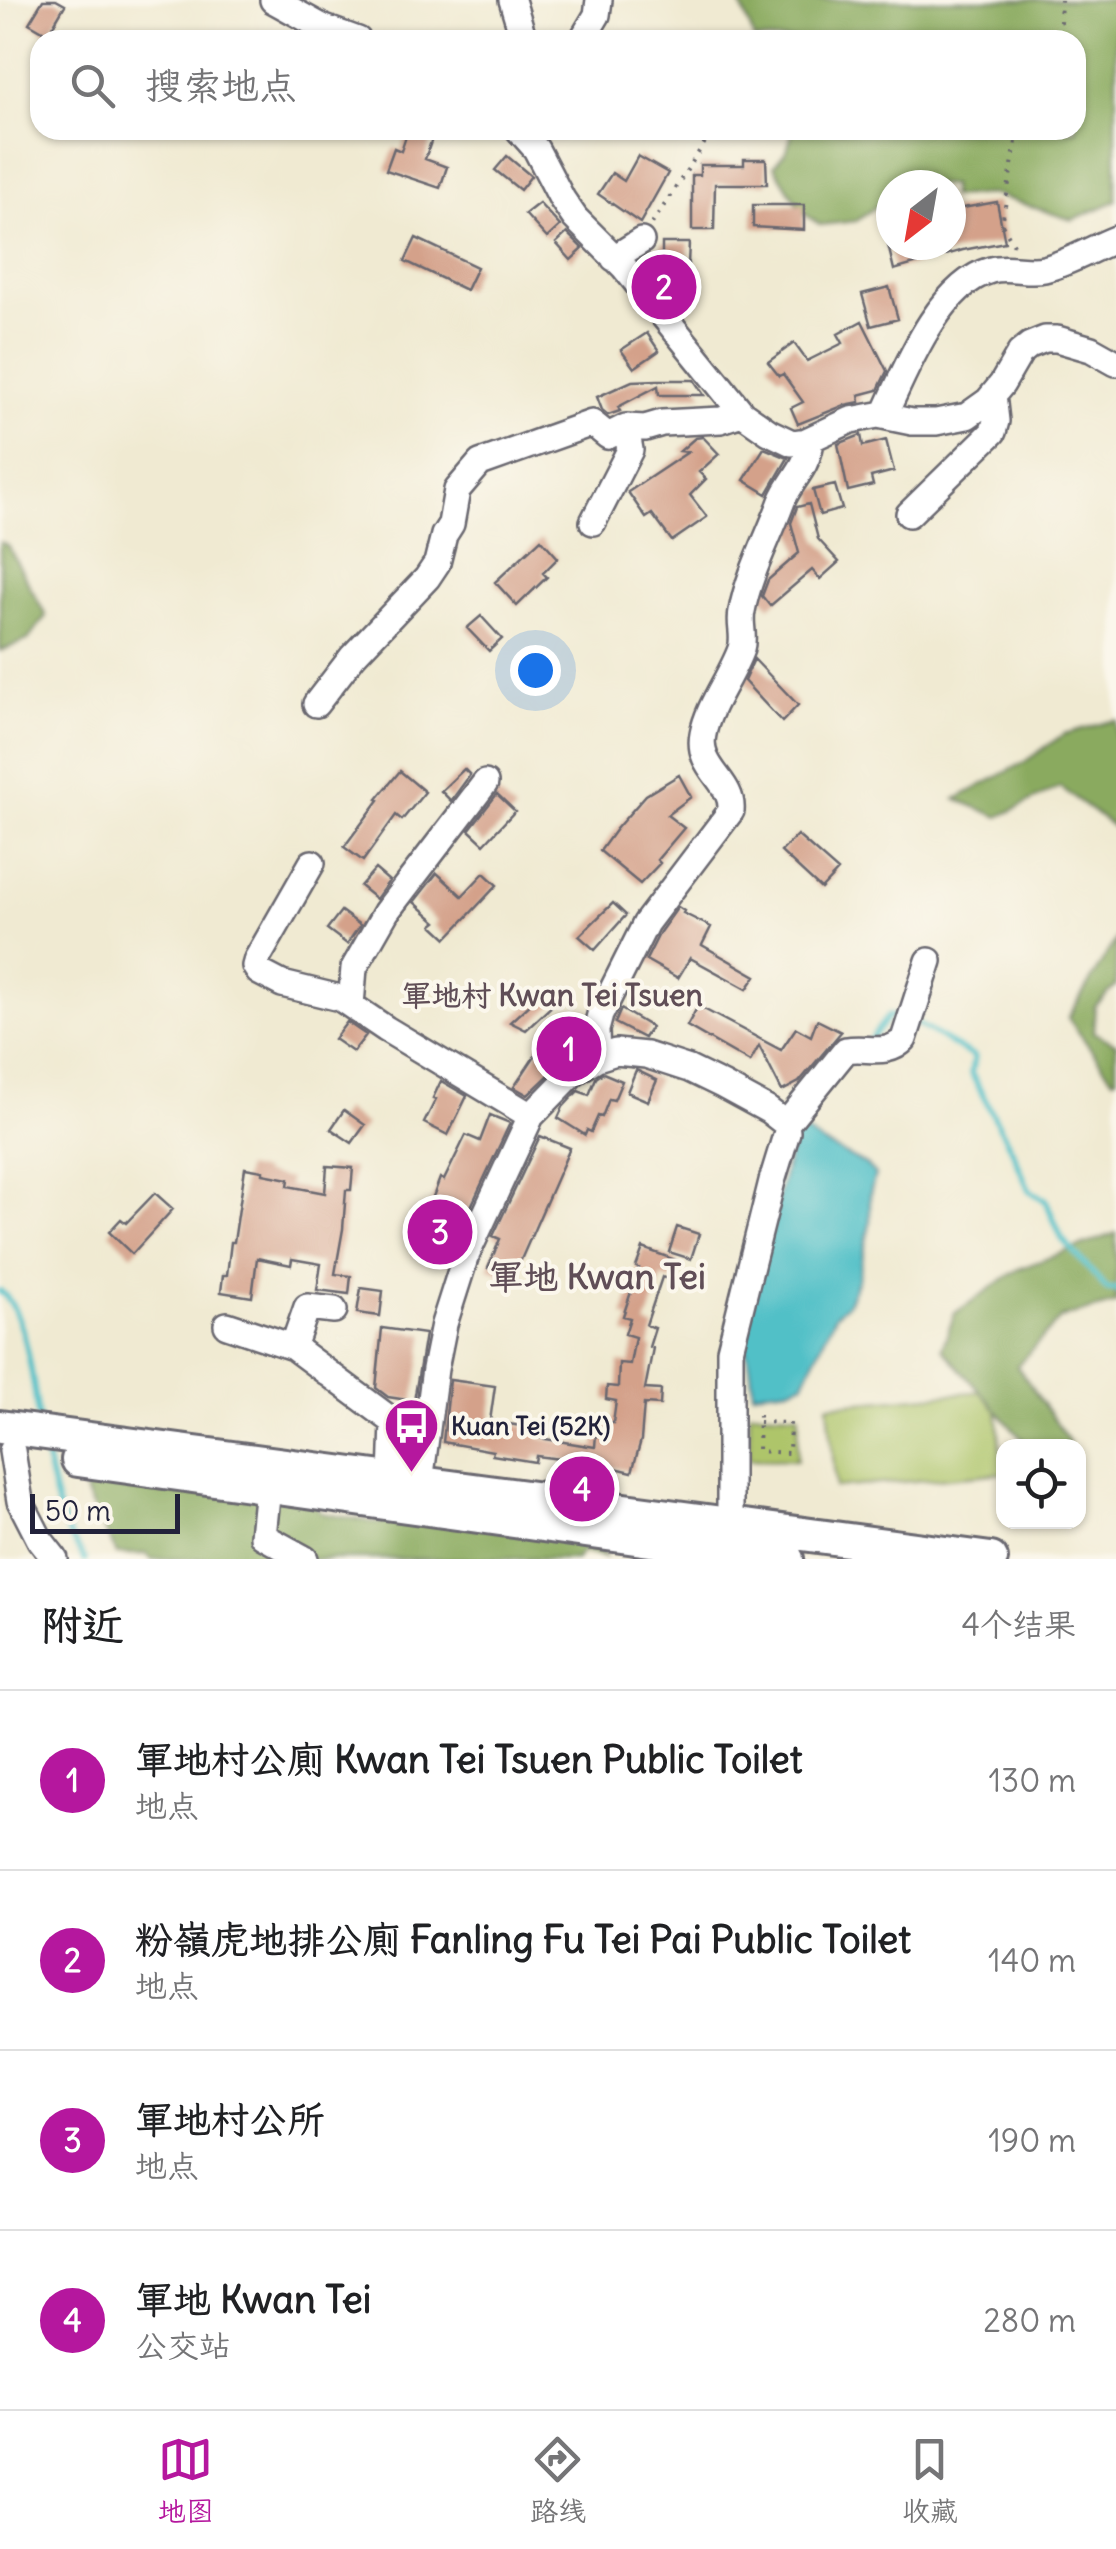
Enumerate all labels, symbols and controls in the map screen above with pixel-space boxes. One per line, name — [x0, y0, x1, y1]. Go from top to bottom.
search box — [30, 30, 1086, 140]
icon: search — [65, 58, 120, 113]
text: 搜索地点 — [145, 62, 297, 109]
north arrow — [876, 170, 966, 260]
pin: 2 — [632, 250, 696, 324]
your location — [510, 645, 561, 696]
district label: 軍地村 Kwan Tei Tsuen — [401, 976, 703, 1014]
pin: 1 — [536, 1012, 602, 1086]
pin: 3 — [408, 1194, 472, 1270]
district label: 軍地 Kwan Tei — [488, 1254, 706, 1298]
bus stop icon: Kuan Tei (52K) — [382, 1396, 442, 1475]
place label: Kuan Tei (52K) — [451, 1410, 610, 1442]
map controls — [996, 1439, 1086, 1529]
button: locate — [996, 1439, 1086, 1529]
pin: 4 — [550, 1452, 614, 1526]
scale bar — [30, 1489, 180, 1534]
text: 50 m — [45, 1493, 111, 1529]
text: 附近 — [40, 1599, 124, 1651]
text: 4个结果 — [962, 1604, 1076, 1645]
text: 軍地村公廁 Kwan Tei Tsuen Public Toilet — [135, 1736, 803, 1783]
text: 1 — [66, 1760, 79, 1801]
text: 130 m — [988, 1760, 1076, 1801]
text: 地点 — [135, 1785, 199, 1826]
text: 粉嶺虎地排公廁 Fanling Fu Tei Pai Public Toilet — [135, 1916, 911, 1963]
text: 2 — [64, 1940, 81, 1981]
text: 140 m — [988, 1940, 1076, 1981]
text: 地点 — [135, 1965, 199, 2006]
text: 軍地村公所 — [135, 2096, 325, 2143]
text: 3 — [63, 2120, 82, 2161]
text: 190 m — [988, 2120, 1076, 2161]
text: 地点 — [135, 2145, 199, 2186]
text: 軍地 Kwan Tei — [135, 2276, 371, 2323]
text: 4 — [63, 2300, 82, 2341]
text: 280 m — [983, 2300, 1076, 2341]
text: 公交站 — [135, 2325, 231, 2366]
tab: 地图 — [158, 2432, 214, 2529]
tab: 路线 — [530, 2432, 586, 2529]
tab: 收藏 — [902, 2432, 958, 2529]

